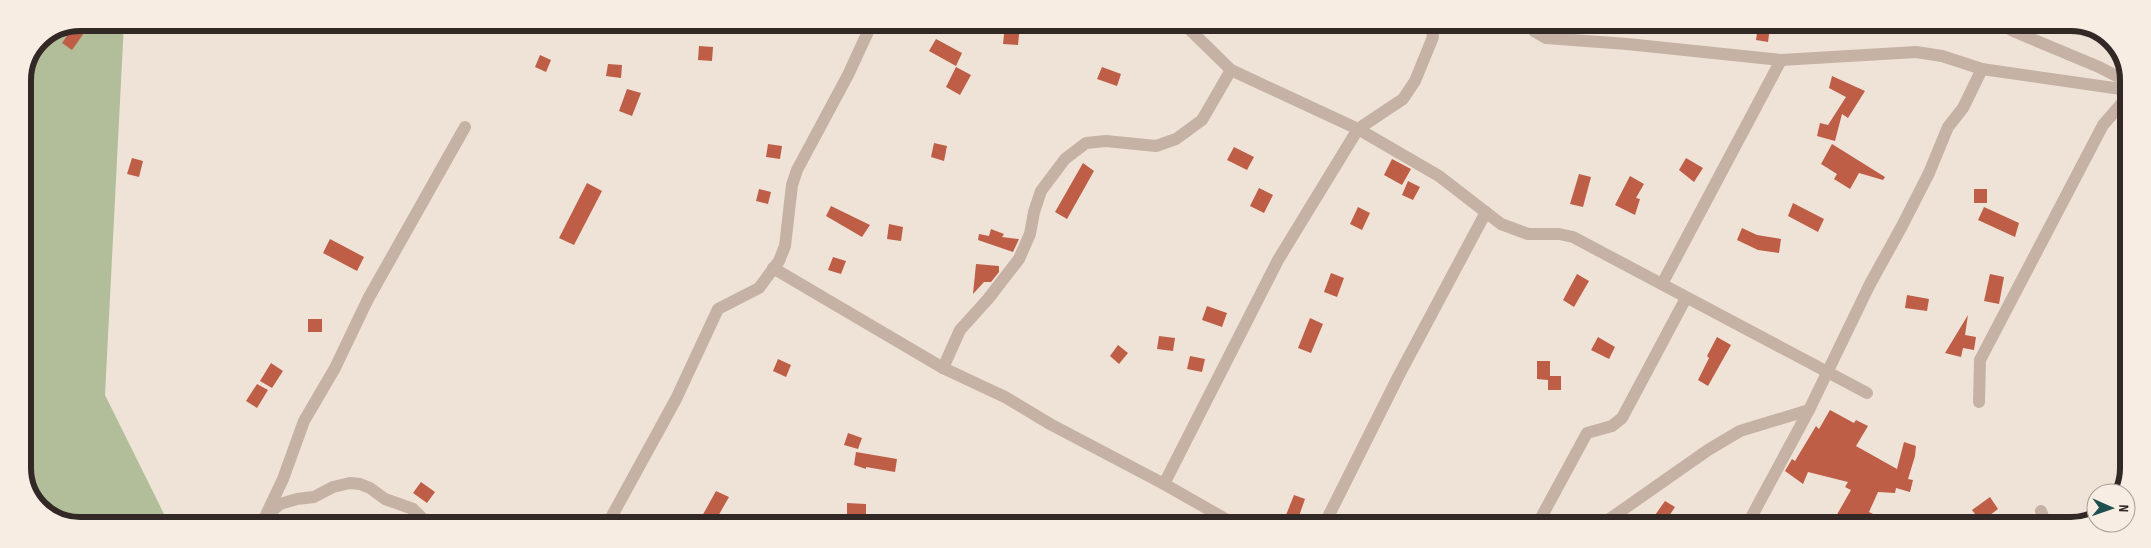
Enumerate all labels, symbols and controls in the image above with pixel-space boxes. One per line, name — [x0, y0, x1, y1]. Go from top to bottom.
north arrow — [2086, 483, 2136, 533]
text: N — [2115, 504, 2132, 512]

